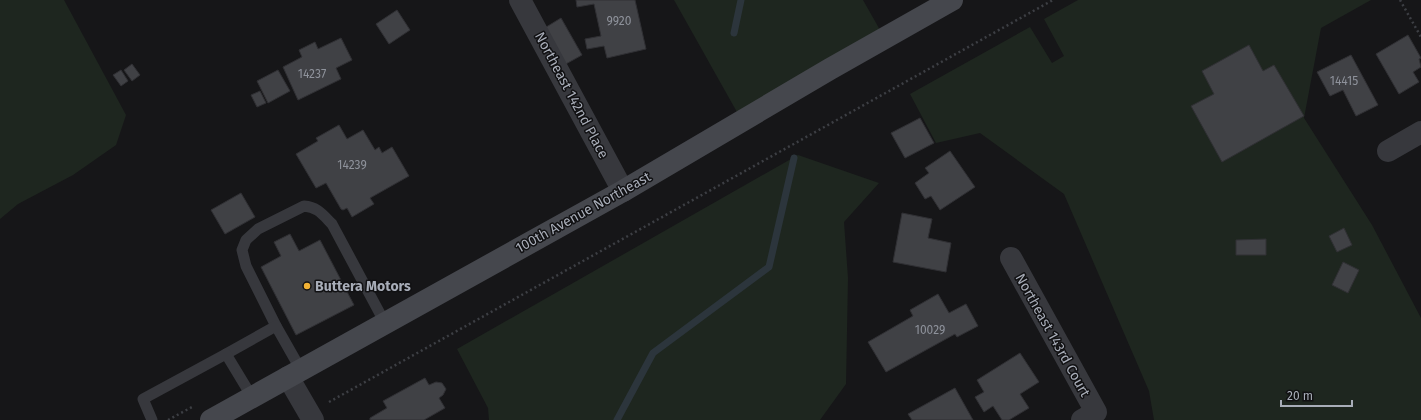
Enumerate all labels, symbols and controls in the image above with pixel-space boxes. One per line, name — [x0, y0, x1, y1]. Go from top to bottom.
house number: 9920 — [607, 14, 632, 28]
street label: Northeast 142nd Place — [531, 29, 612, 161]
house number: 14237 — [298, 67, 326, 81]
house number: 14415 — [1330, 74, 1358, 88]
house number: 14239 — [337, 158, 367, 172]
street label: 100th Avenue Northeast — [513, 168, 655, 257]
street label: Northeast 143rd Court — [1012, 271, 1094, 401]
place label: Buttera Motors — [315, 278, 411, 295]
marker: Buttera Motors — [302, 281, 312, 291]
house number: 10029 — [915, 323, 945, 337]
scale bar — [1281, 382, 1352, 408]
text: 20 m — [1287, 389, 1313, 403]

